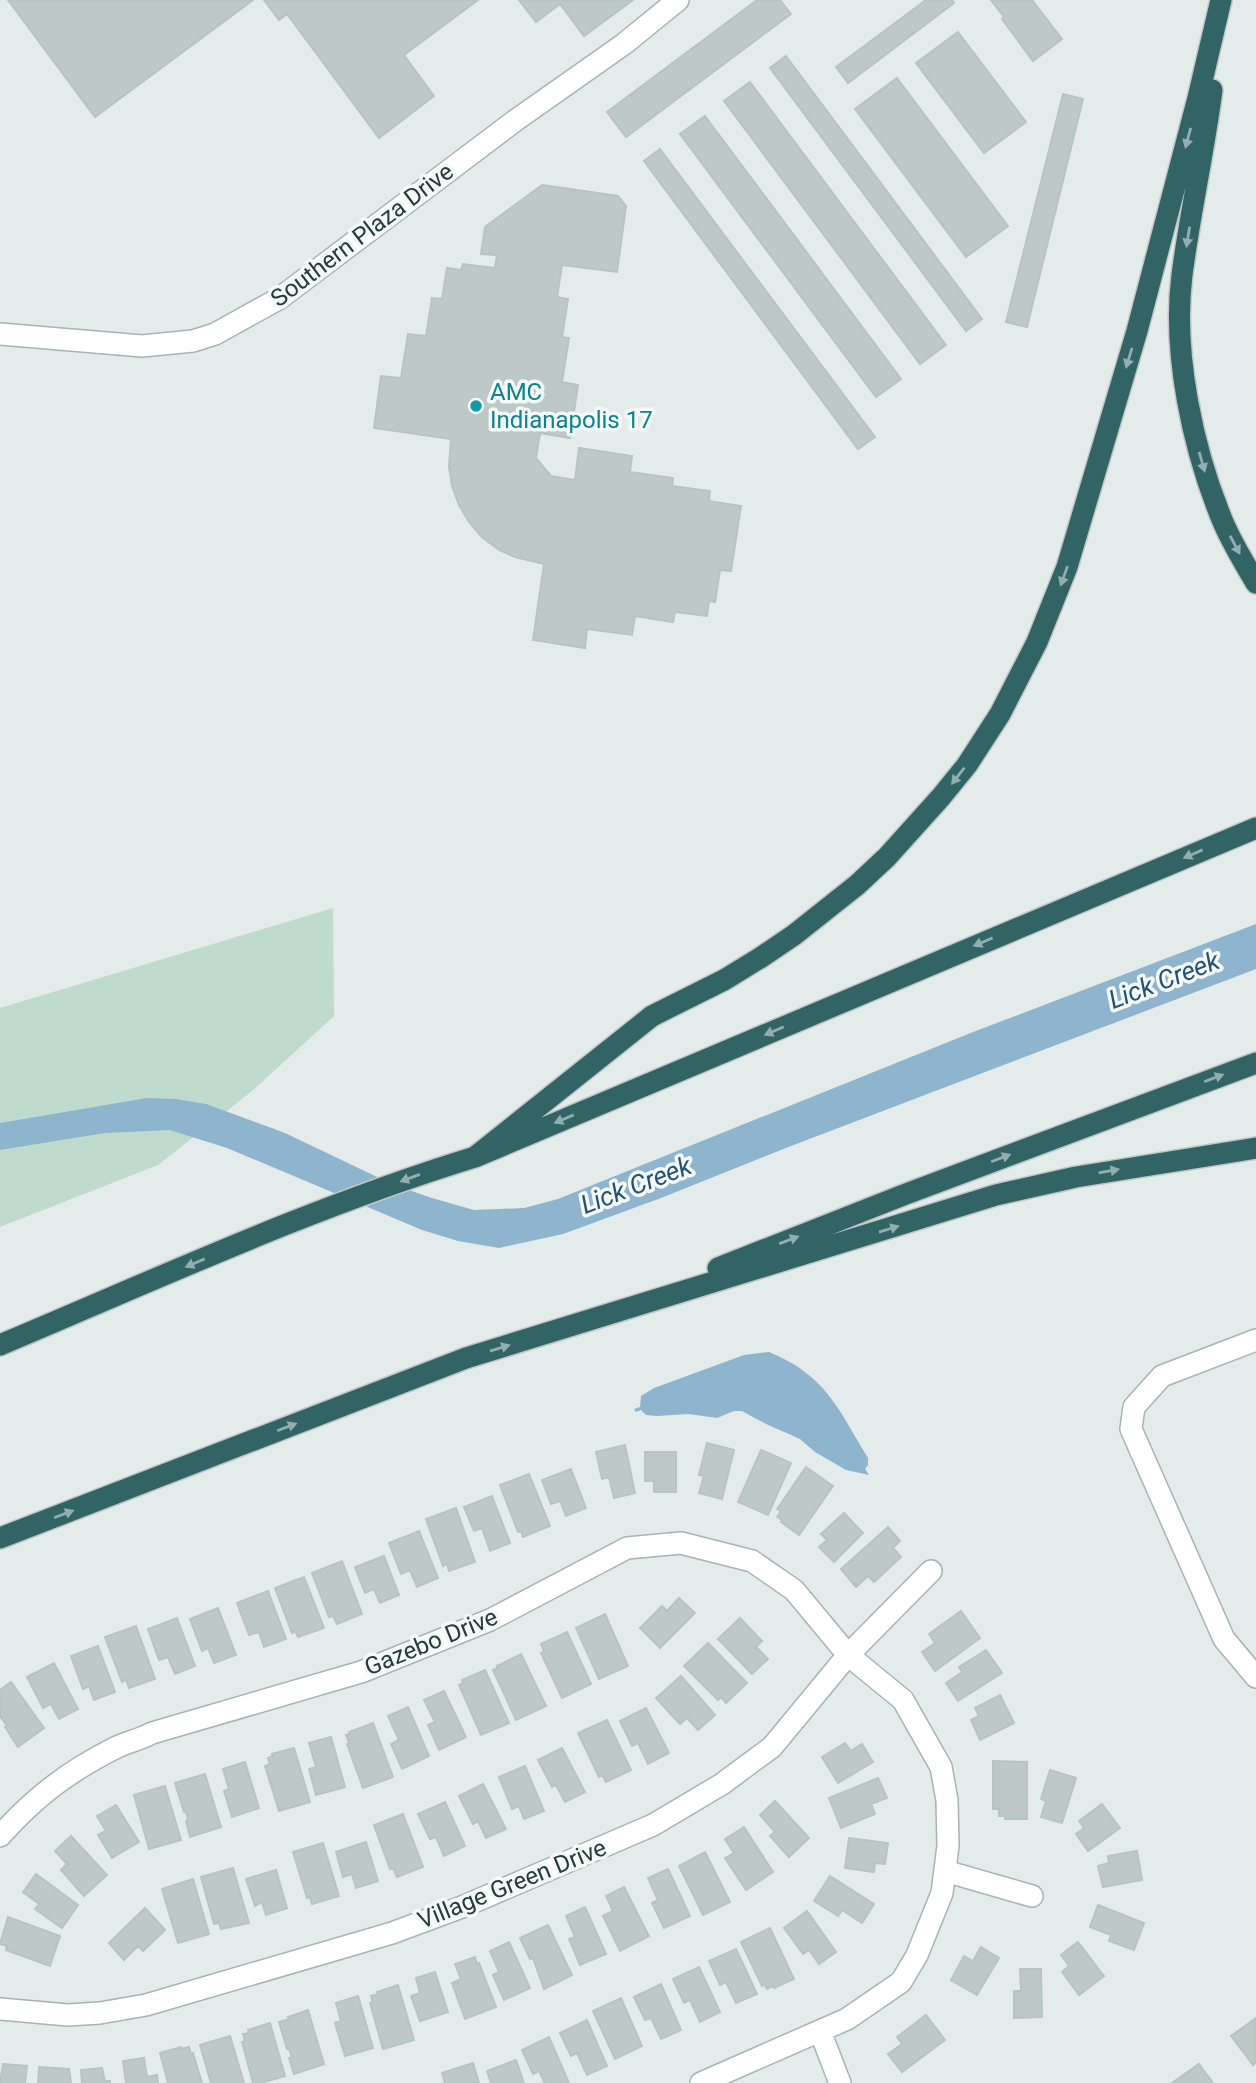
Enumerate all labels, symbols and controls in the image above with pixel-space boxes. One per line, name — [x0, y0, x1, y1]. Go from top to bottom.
one-way arrow — [1182, 128, 1192, 149]
street label: Southern Plaza Drive — [265, 157, 459, 313]
one-way arrow — [1182, 226, 1193, 248]
one-way arrow — [1124, 347, 1134, 368]
place label: AMC Indianapolis 17 — [490, 378, 653, 434]
marker: AMC Indianapolis 17 — [468, 398, 484, 414]
one-way arrow — [1198, 452, 1208, 473]
one-way arrow — [1229, 535, 1241, 555]
one-way arrow — [1058, 565, 1069, 586]
one-way arrow — [951, 767, 966, 784]
one-way arrow — [1183, 848, 1203, 860]
one-way arrow — [973, 937, 994, 948]
water label: Lick Creek — [1104, 945, 1225, 1015]
one-way arrow — [764, 1025, 784, 1037]
one-way arrow — [1204, 1072, 1225, 1083]
one-way arrow — [554, 1113, 574, 1125]
water label: Lick Creek — [576, 1150, 697, 1220]
one-way arrow — [991, 1152, 1012, 1163]
one-way arrow — [1098, 1165, 1120, 1176]
one-way arrow — [399, 1172, 420, 1183]
one-way arrow — [879, 1223, 900, 1233]
one-way arrow — [779, 1234, 800, 1245]
one-way arrow — [185, 1257, 206, 1268]
one-way arrow — [489, 1342, 510, 1352]
one-way arrow — [276, 1422, 297, 1433]
one-way arrow — [53, 1508, 74, 1519]
street label: Gazebo Drive — [360, 1603, 502, 1681]
street label: Village Green Drive — [414, 1833, 610, 1935]

